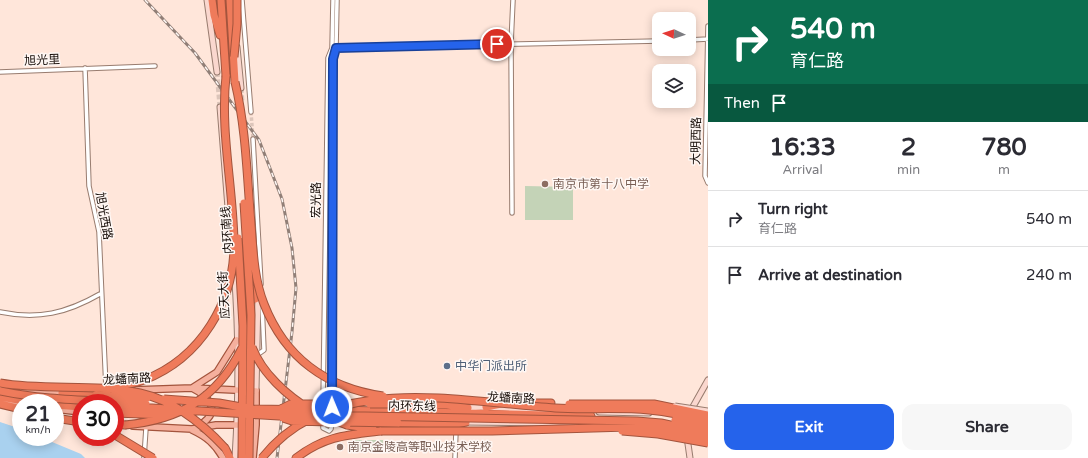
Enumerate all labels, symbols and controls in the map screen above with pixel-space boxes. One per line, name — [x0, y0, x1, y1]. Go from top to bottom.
north arrow — [652, 12, 696, 56]
map controls — [652, 12, 696, 108]
text: 540 m — [790, 12, 876, 46]
icon: right — [724, 16, 776, 68]
pin — [480, 27, 514, 61]
icon: arrive — [486, 33, 508, 55]
text: 育仁路 — [790, 50, 844, 72]
street label: 旭光里 — [24, 52, 60, 68]
button: layers — [652, 64, 696, 108]
icon: arrive — [768, 92, 790, 114]
text: Then — [724, 94, 760, 112]
street label: 大明西路 — [689, 117, 703, 165]
text: 16:33 — [769, 133, 836, 162]
text: 2 — [901, 133, 916, 162]
text: 780 — [981, 133, 1027, 162]
text: Arrival — [782, 162, 823, 178]
text: min — [897, 162, 920, 178]
text: m — [998, 162, 1010, 178]
place label: 南京市第十八中学 — [553, 177, 649, 191]
marker: 南京市第十八中学 — [540, 179, 550, 189]
street label: 宏光路 — [309, 182, 323, 218]
street label: 旭光西路 — [93, 191, 115, 241]
text: Turn right — [758, 200, 828, 218]
street label: 内环南线 — [218, 206, 236, 254]
icon: right — [724, 208, 746, 230]
text: 540 m — [1026, 210, 1072, 228]
text: 育仁路 — [758, 221, 797, 237]
icon: arrive — [724, 264, 746, 286]
text: Arrive at destination — [758, 266, 902, 284]
text: 240 m — [1026, 266, 1072, 284]
street label: 应天大街 — [216, 271, 232, 319]
place label: 中华门派出所 — [455, 359, 527, 373]
marker: 中华门派出所 — [442, 361, 452, 371]
street label: 龙蟠南路 — [103, 371, 151, 387]
position arrow — [311, 386, 353, 428]
street label: 龙蟠南路 — [487, 390, 535, 406]
speed limit sign: 30 — [72, 394, 124, 446]
street label: 内环东线 — [388, 399, 436, 413]
text: 21 — [25, 403, 51, 427]
button: Exit — [724, 404, 894, 450]
button: Share — [902, 404, 1072, 450]
text: km/h — [25, 424, 51, 436]
place label: 南京金陵高等职业技术学校 — [348, 440, 492, 454]
marker: 南京金陵高等职业技术学校 — [335, 442, 345, 452]

